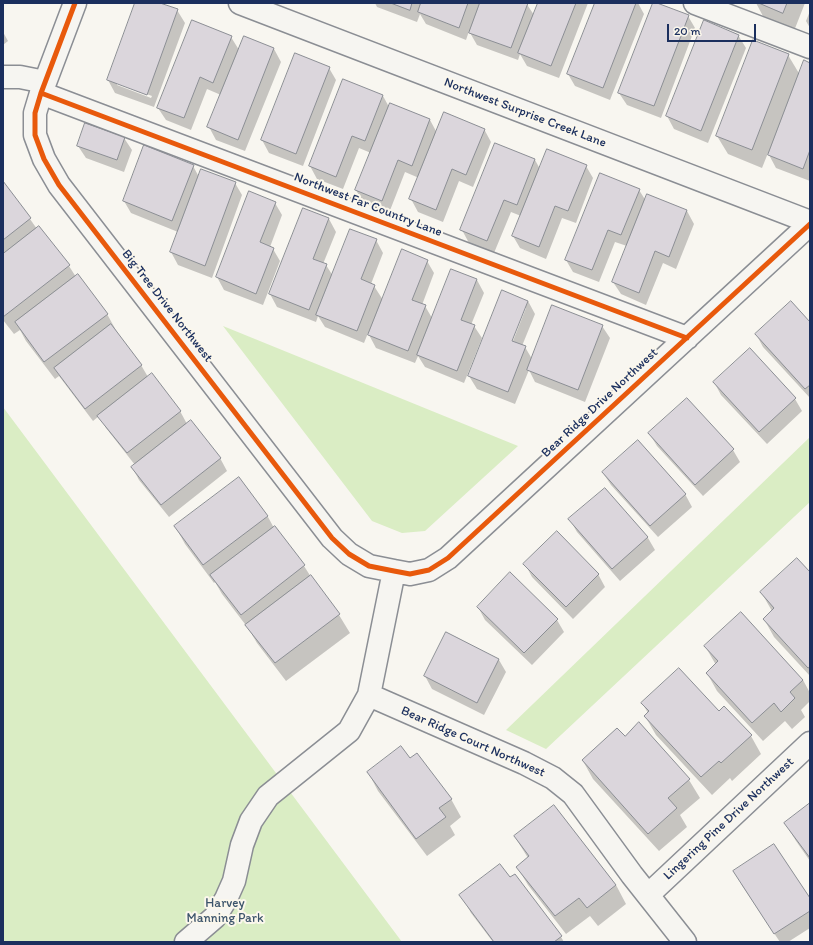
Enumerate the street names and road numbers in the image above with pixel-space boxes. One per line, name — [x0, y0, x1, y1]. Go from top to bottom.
street label: Northwest Surprise Creek Lane — [442, 75, 608, 151]
street label: Northwest Far Country Lane — [292, 170, 444, 240]
street label: Big Tree Drive Northwest — [118, 247, 216, 365]
street label: Bear Ridge Drive Northwest — [539, 345, 661, 461]
street label: Bear Ridge Court Northwest — [398, 703, 548, 781]
street label: Lingering Pine Drive Northwest — [660, 754, 798, 884]

